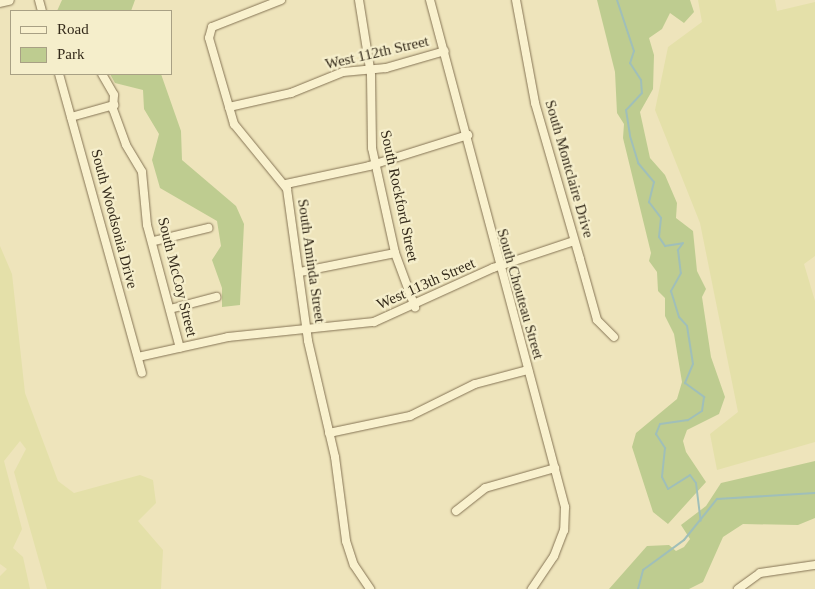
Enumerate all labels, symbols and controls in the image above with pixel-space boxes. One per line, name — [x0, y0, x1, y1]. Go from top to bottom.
legend — [10, 10, 172, 75]
text: Road — [57, 21, 89, 37]
street label: West 112th Street — [323, 32, 431, 74]
text: Park — [57, 46, 85, 62]
street label: South Montclaire Drive — [541, 98, 597, 240]
street label: South Rockford Street — [376, 129, 422, 263]
street label: South Woodsonia Drive — [87, 147, 141, 291]
street label: South Aminda Street — [293, 197, 329, 325]
street label: South McCoy Street — [153, 215, 201, 339]
street label: South Chouteau Street — [493, 227, 547, 361]
street label: West 113th Street — [374, 254, 478, 314]

